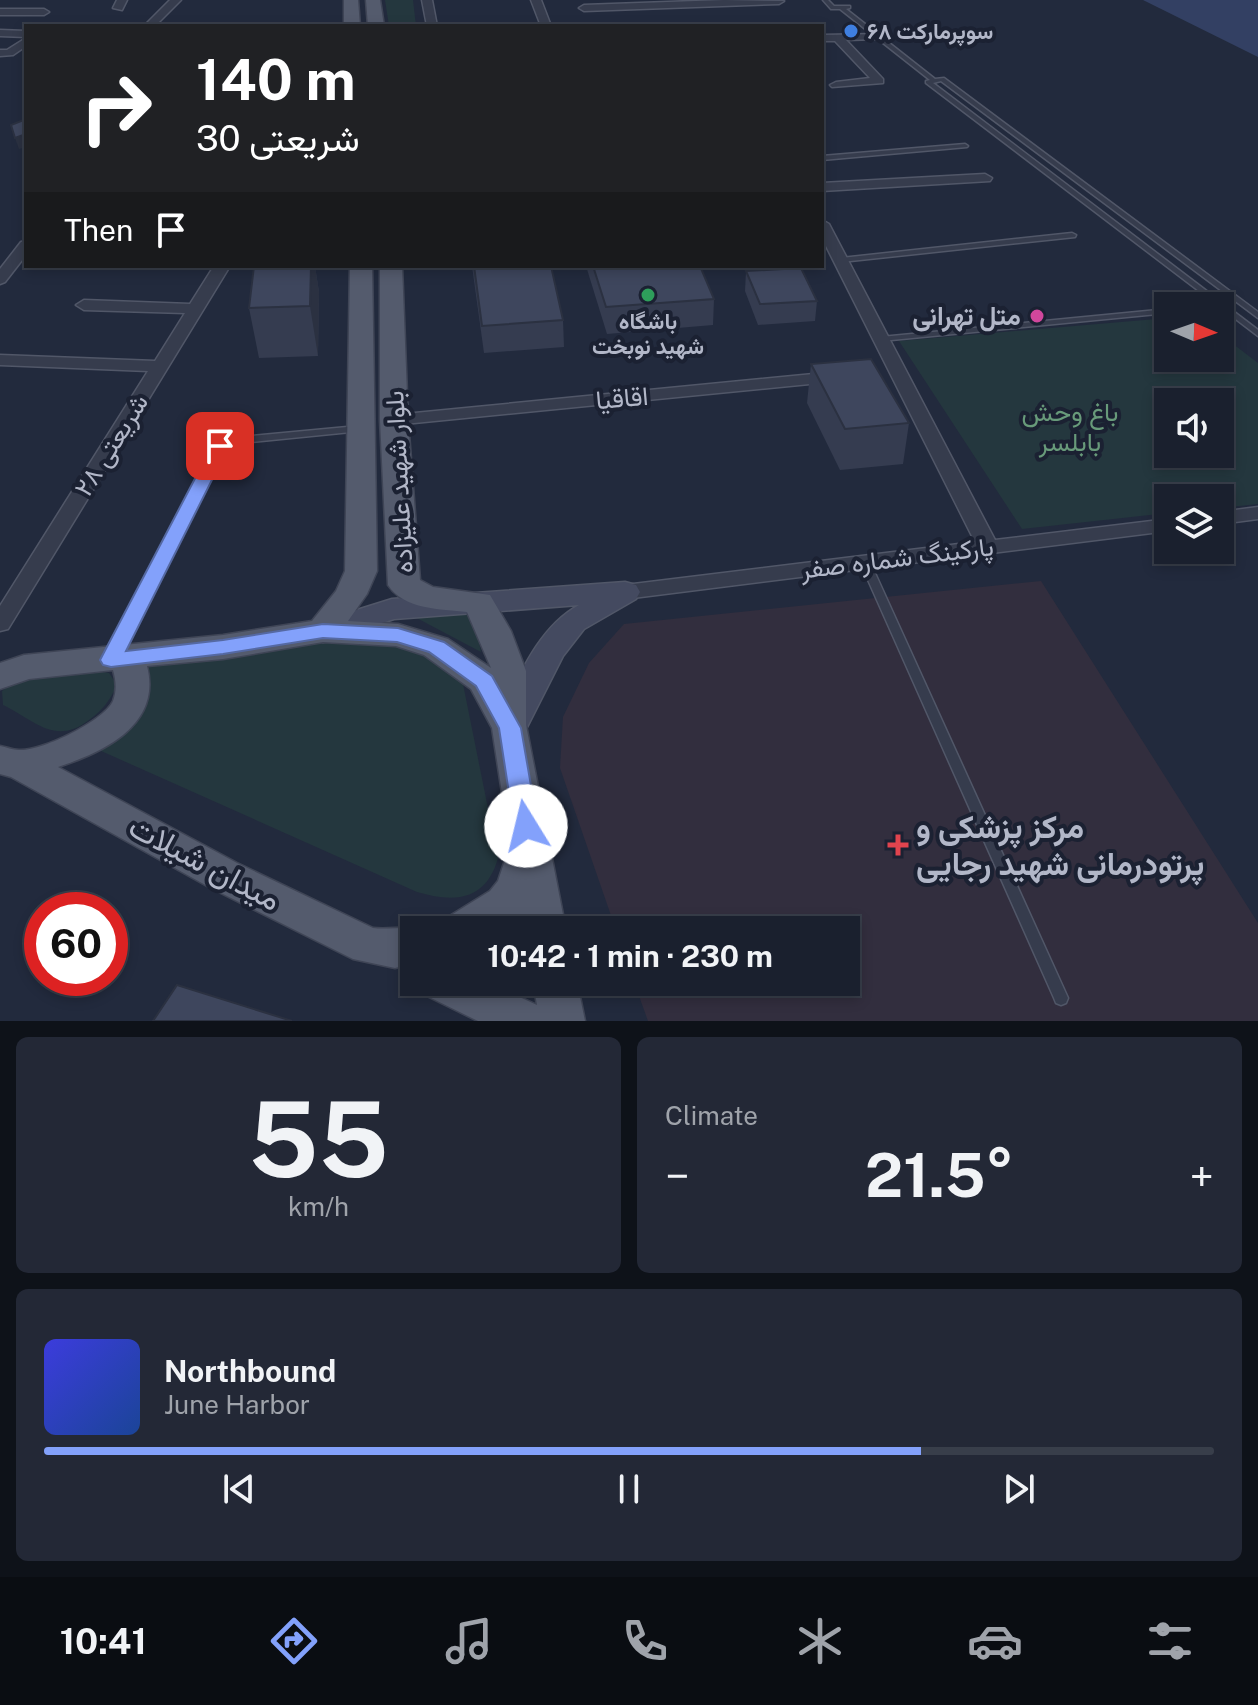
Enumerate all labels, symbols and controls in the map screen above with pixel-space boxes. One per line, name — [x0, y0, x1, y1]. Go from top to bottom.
place label: سوپرمارکت ۶۸ — [867, 18, 993, 47]
marker: سوپرمارکت ۶۸ — [842, 22, 860, 40]
text: 140 m — [196, 47, 356, 113]
icon: right — [64, 56, 168, 160]
text: شریعتی 30 — [196, 117, 360, 159]
icon: arrive — [149, 208, 193, 252]
text: Then — [64, 212, 133, 248]
marker: باشگاه شهید نوبخت — [639, 286, 657, 304]
north arrow — [1154, 292, 1234, 372]
map controls — [1154, 292, 1234, 564]
place label: متل تهرانی — [912, 300, 1021, 332]
marker: متل تهرانی — [1028, 307, 1046, 325]
place label: باشگاه شهید نوبخت — [592, 308, 704, 360]
street label: اقاقیا — [594, 380, 650, 415]
street label: شریعتی ۲۸ — [67, 388, 155, 502]
button: sound — [1154, 388, 1234, 468]
street label: بلوار شهید علیزاده — [378, 390, 420, 574]
park label: باغ وحش بابلسر — [1022, 396, 1118, 458]
pin — [186, 412, 254, 480]
icon: arrive — [198, 424, 242, 468]
button: layers — [1154, 484, 1234, 564]
street label: پارکینگ شماره صفر — [798, 530, 996, 588]
position arrow — [484, 784, 568, 868]
street label: میدان شیلات — [123, 807, 287, 918]
place label: مرکز پزشکی و پرتودرمانی شهید رجایی — [916, 808, 1204, 886]
marker: مرکز پزشکی و پرتودرمانی شهید رجایی — [887, 834, 909, 856]
speed limit sign: 60 — [24, 892, 128, 996]
text: 10:42 · 1 min · 230 m — [487, 938, 773, 974]
text: 55 — [248, 1078, 389, 1200]
text: Climate — [665, 1100, 758, 1131]
text: 21.5° — [865, 1140, 1014, 1211]
text: − — [665, 1150, 689, 1202]
text: + — [1190, 1150, 1214, 1202]
text: km/h — [288, 1191, 349, 1222]
text: Northbound — [164, 1353, 336, 1389]
text: June Harbor — [164, 1389, 310, 1420]
icon: previous — [217, 1467, 261, 1511]
icon: pause — [607, 1467, 651, 1511]
icon: next — [997, 1467, 1041, 1511]
icon: directions — [266, 1613, 322, 1669]
icon: music — [441, 1613, 497, 1669]
icon: phone — [617, 1613, 673, 1669]
icon: climate — [792, 1613, 848, 1669]
icon: car — [967, 1613, 1023, 1669]
icon: filters — [1142, 1613, 1198, 1669]
text: 10:41 — [60, 1620, 147, 1662]

